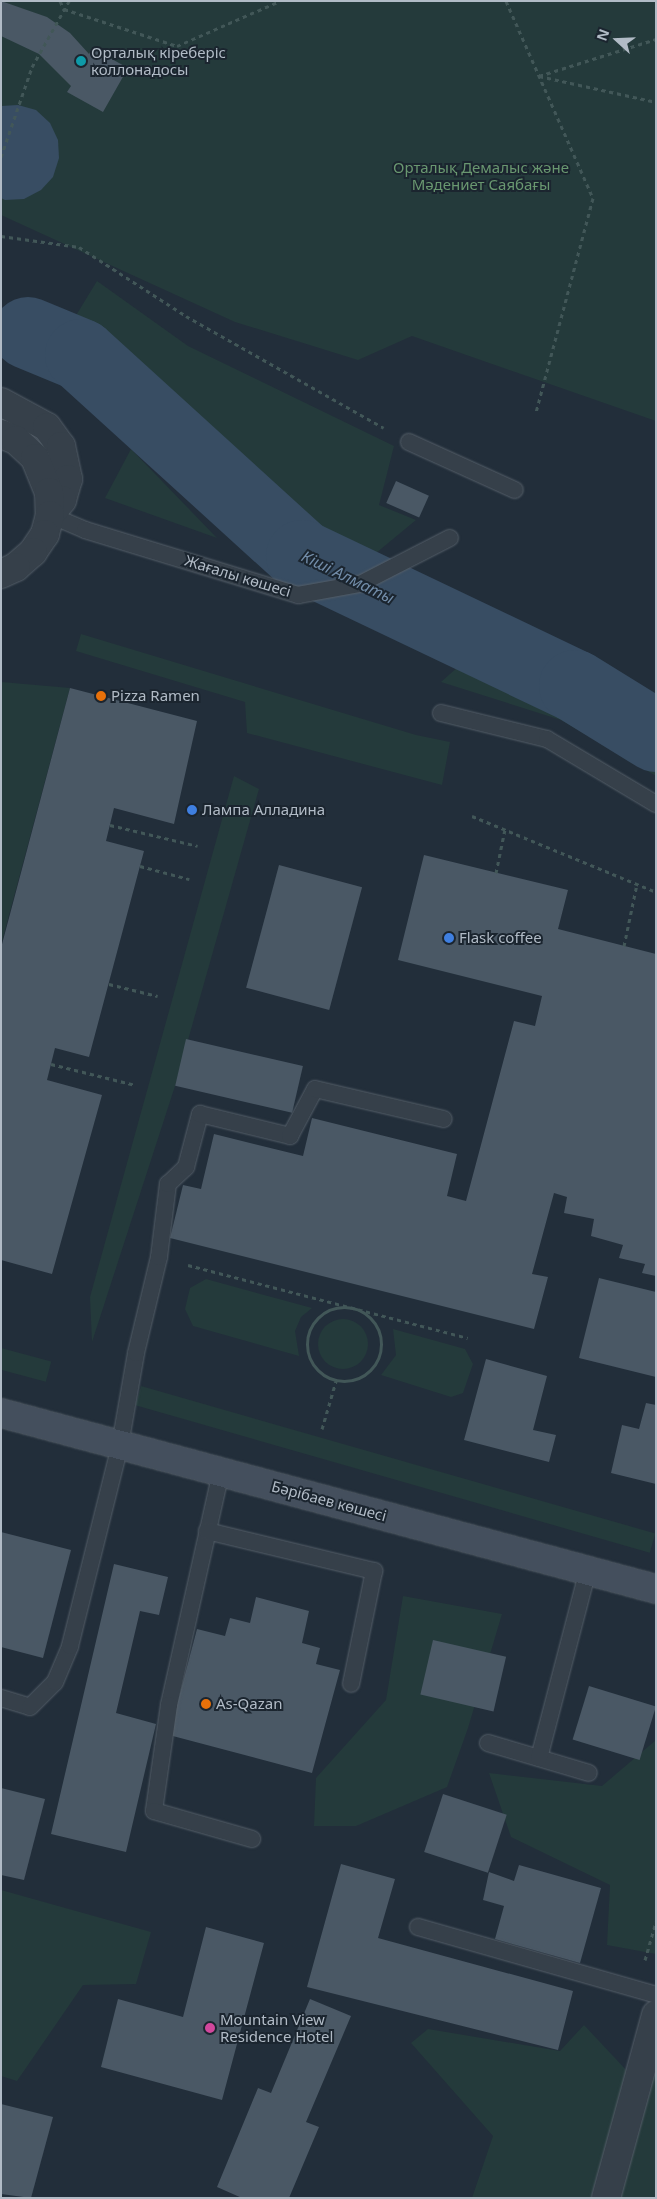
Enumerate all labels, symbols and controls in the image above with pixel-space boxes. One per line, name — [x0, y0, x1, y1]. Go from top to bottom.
north arrow — [592, 15, 642, 65]
text: N — [592, 26, 613, 43]
place label: Орталық кіреберіс коллонадосы — [91, 43, 226, 78]
marker: Орталық кіреберіс коллонадосы — [75, 55, 87, 67]
park label: Орталық Демалыс және Мәдениет Саябағы — [393, 158, 569, 193]
water label: Кіші Алматы — [299, 546, 397, 608]
street label: Жағалы көшесі — [183, 551, 293, 601]
place label: Pizza Ramen — [111, 687, 200, 705]
marker: Pizza Ramen — [95, 690, 107, 702]
place label: Лампа Алладина — [202, 801, 325, 819]
marker: Лампа Алладина — [186, 804, 198, 816]
place label: Flask coffee — [459, 929, 542, 947]
marker: Flask coffee — [443, 932, 455, 944]
street label: Бәрібаев көшесі — [270, 1477, 388, 1525]
place label: As-Qazan — [216, 1695, 282, 1713]
marker: As-Qazan — [200, 1698, 212, 1710]
place label: Mountain View Residence Hotel — [220, 2010, 333, 2045]
marker: Mountain View Residence Hotel — [204, 2022, 216, 2034]

